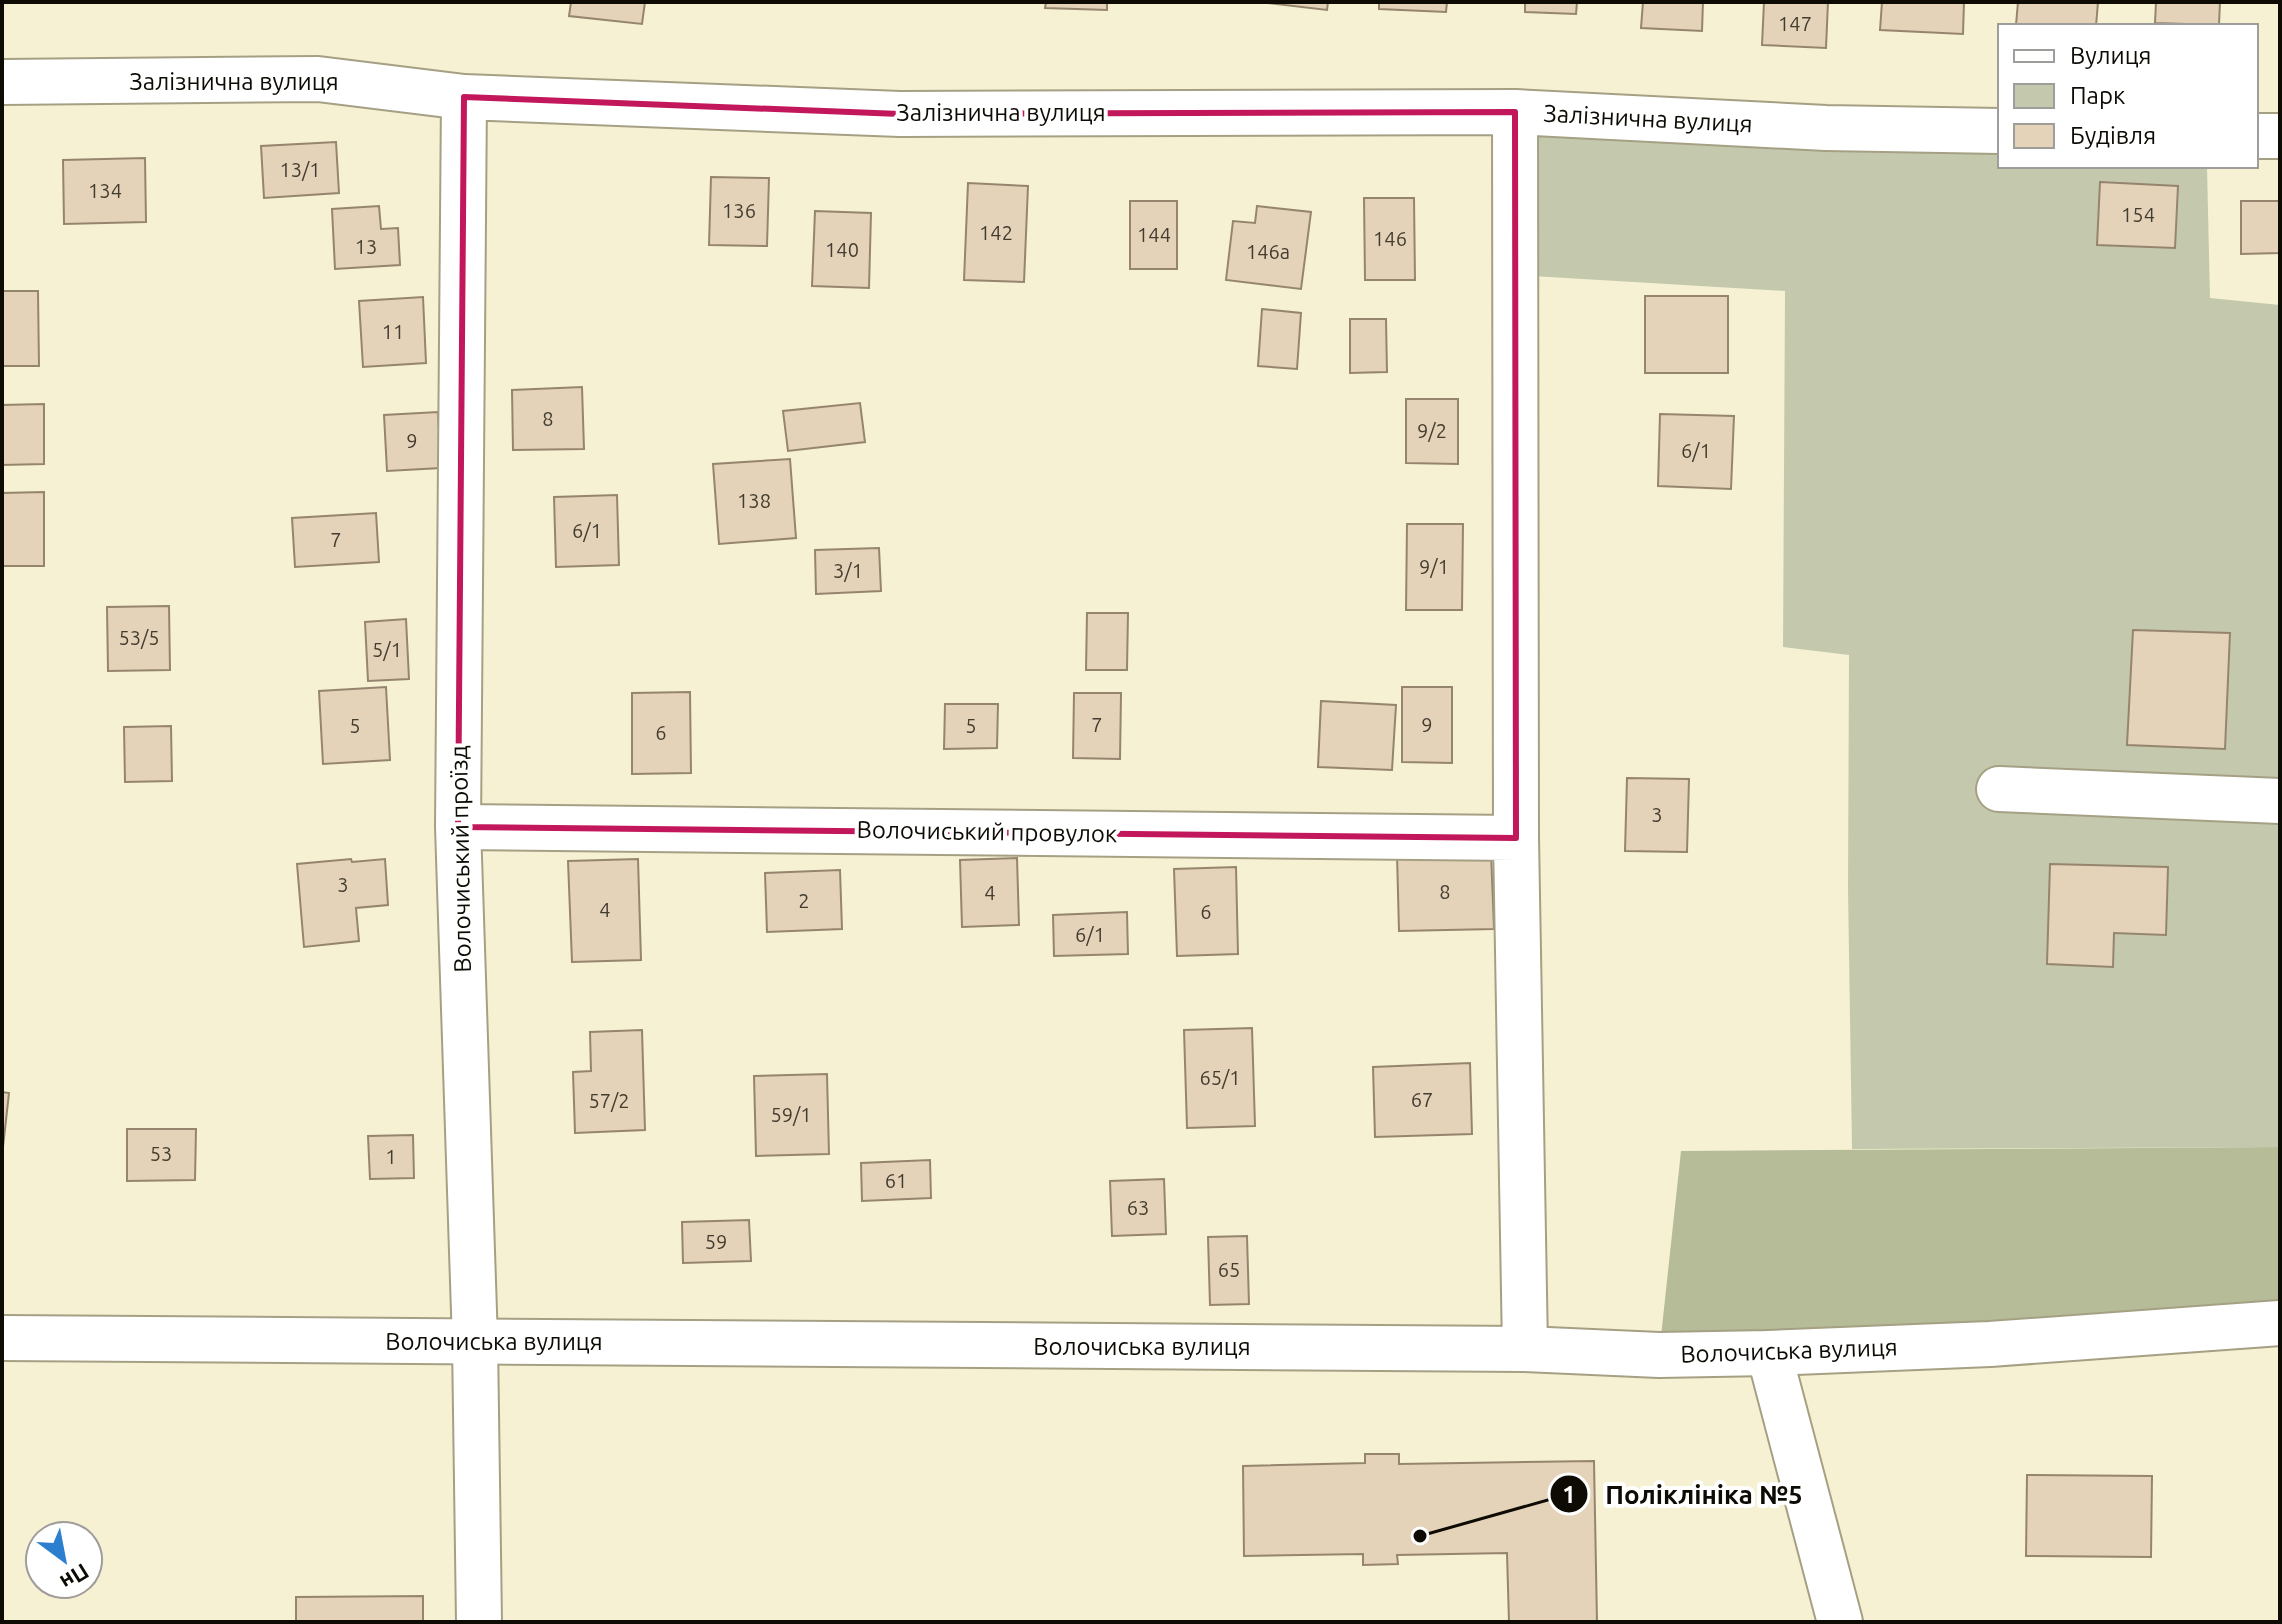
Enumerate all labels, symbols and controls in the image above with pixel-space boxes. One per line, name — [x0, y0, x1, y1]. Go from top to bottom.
house number: 147 — [1778, 12, 1812, 35]
legend — [1998, 24, 2258, 168]
text: Вулиця — [2070, 42, 2152, 69]
street label: Залізнична вулиця — [129, 68, 339, 95]
text: Парк — [2070, 82, 2125, 109]
street label: Залізнична вулиця — [896, 99, 1106, 126]
street label: Залізнична вулиця — [1543, 100, 1753, 137]
text: Будівля — [2070, 122, 2156, 149]
house number: 13/1 — [279, 158, 321, 181]
house number: 134 — [88, 179, 122, 202]
house number: 136 — [722, 199, 756, 222]
house number: 154 — [2121, 203, 2155, 226]
house number: 142 — [979, 221, 1013, 244]
house number: 144 — [1137, 223, 1171, 246]
house number: 146 — [1373, 227, 1407, 250]
house number: 13 — [355, 235, 377, 258]
house number: 140 — [825, 238, 859, 261]
house number: 146а — [1246, 240, 1290, 263]
house number: 11 — [382, 320, 404, 343]
house number: 8 — [542, 407, 554, 430]
house number: 9/2 — [1417, 419, 1447, 442]
house number: 9 — [406, 429, 418, 452]
house number: 6/1 — [1681, 439, 1711, 462]
house number: 138 — [737, 489, 771, 512]
house number: 6/1 — [572, 519, 602, 542]
house number: 7 — [330, 528, 342, 551]
house number: 9/1 — [1419, 555, 1449, 578]
house number: 3/1 — [833, 559, 863, 582]
house number: 53/5 — [118, 626, 160, 649]
house number: 5/1 — [372, 638, 402, 661]
house number: 7 — [1091, 713, 1103, 736]
house number: 9 — [1421, 713, 1433, 736]
house number: 5 — [349, 714, 361, 737]
house number: 5 — [965, 714, 977, 737]
house number: 6 — [655, 721, 667, 744]
street label: Волочиський проїзд — [445, 745, 476, 973]
house number: 3 — [1651, 803, 1663, 826]
street label: Волочиський провулок — [856, 816, 1118, 847]
house number: 3 — [337, 873, 349, 896]
house number: 8 — [1439, 880, 1451, 903]
house number: 4 — [984, 881, 996, 904]
house number: 2 — [798, 889, 810, 912]
house number: 4 — [599, 898, 611, 921]
house number: 6 — [1200, 900, 1212, 923]
house number: 6/1 — [1075, 923, 1105, 946]
house number: 65/1 — [1199, 1066, 1241, 1089]
house number: 67 — [1411, 1088, 1433, 1111]
house number: 57/2 — [588, 1089, 630, 1112]
house number: 59/1 — [770, 1103, 812, 1126]
house number: 53 — [150, 1142, 172, 1165]
house number: 1 — [385, 1145, 397, 1168]
house number: 61 — [885, 1169, 907, 1192]
house number: 63 — [1127, 1196, 1149, 1219]
house number: 59 — [705, 1230, 727, 1253]
house number: 65 — [1218, 1258, 1240, 1281]
street label: Волочиська вулиця — [385, 1328, 603, 1355]
street label: Волочиська вулиця — [1033, 1333, 1251, 1360]
street label: Волочиська вулиця — [1680, 1333, 1898, 1368]
callout: Поліклініка №5 — [1549, 1469, 1819, 1519]
text: Поліклініка №5 — [1605, 1480, 1803, 1509]
text: 1 — [1562, 1481, 1576, 1508]
north arrow — [24, 1520, 104, 1600]
text: Пн — [56, 1559, 94, 1596]

